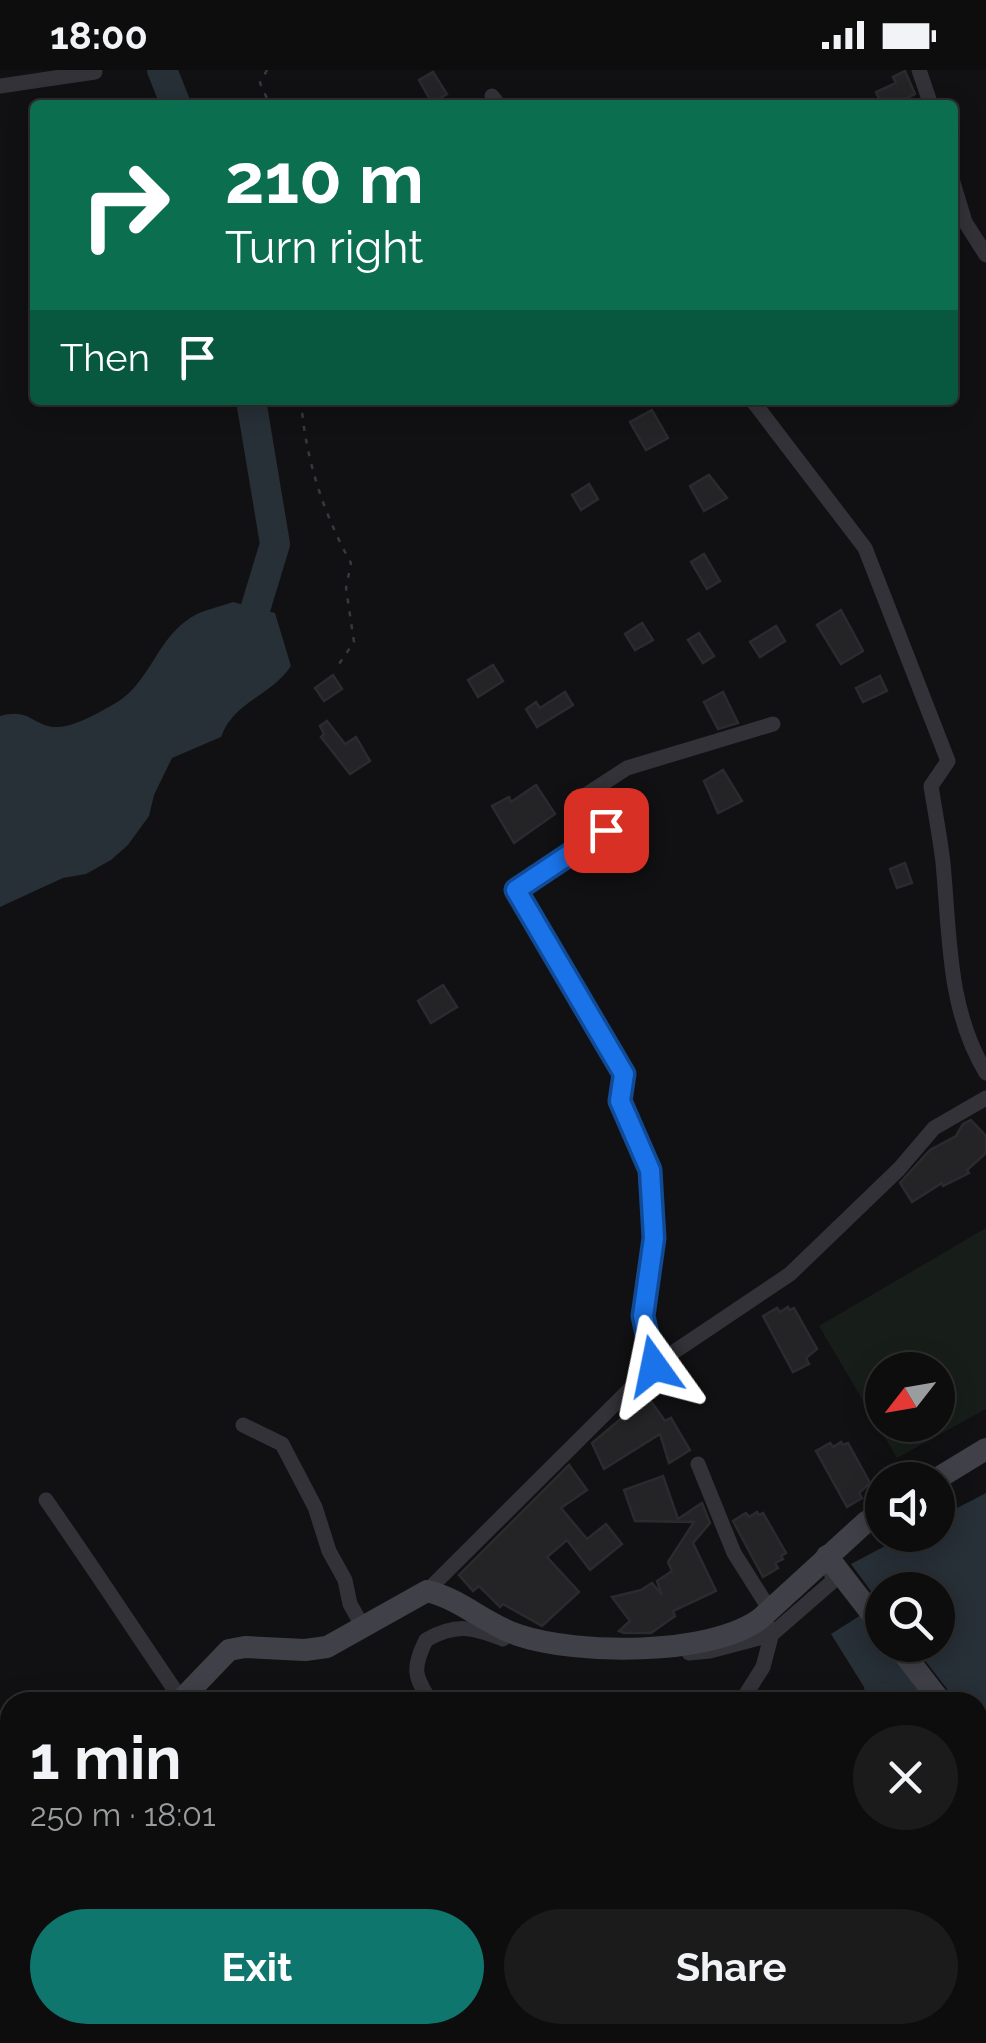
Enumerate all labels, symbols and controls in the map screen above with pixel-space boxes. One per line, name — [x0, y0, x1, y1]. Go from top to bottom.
text: 18:00 — [50, 13, 148, 58]
text: 210 m — [225, 137, 424, 219]
icon: right — [60, 140, 190, 270]
text: Turn right — [225, 221, 423, 274]
icon: arrive — [170, 330, 225, 385]
text: Then — [60, 335, 150, 380]
pin — [564, 788, 649, 873]
icon: arrive — [579, 803, 634, 858]
position arrow — [602, 1314, 706, 1418]
north arrow — [865, 1352, 955, 1442]
map controls — [865, 1352, 955, 1662]
button: sound — [865, 1462, 955, 1552]
button: search — [865, 1572, 955, 1662]
text: 1 min — [30, 1723, 181, 1793]
button: close — [853, 1725, 958, 1830]
text: 250 m · 18:01 — [30, 1796, 216, 1833]
button: Exit — [30, 1909, 484, 2024]
button: Share — [504, 1909, 958, 2024]

